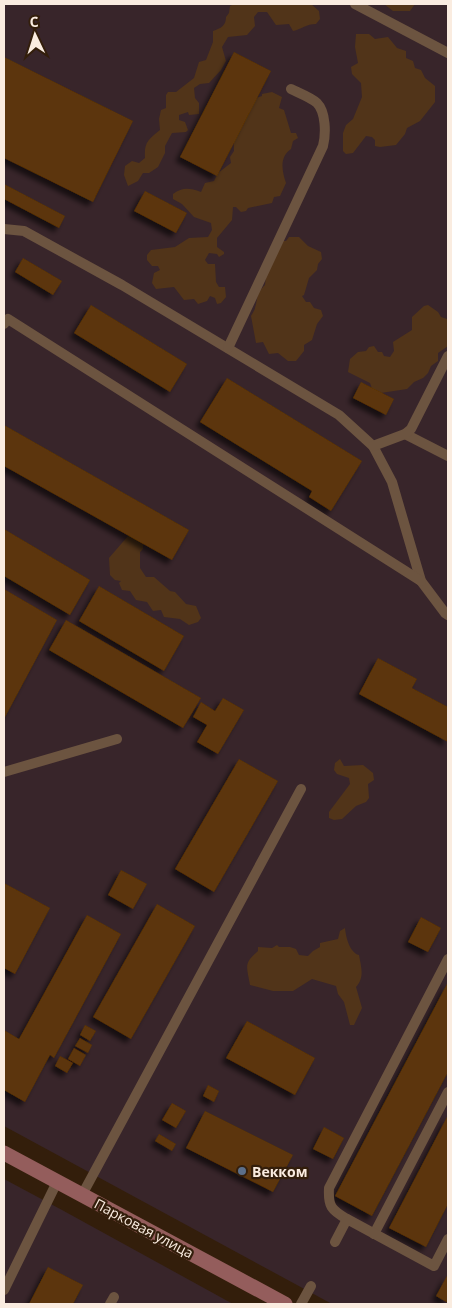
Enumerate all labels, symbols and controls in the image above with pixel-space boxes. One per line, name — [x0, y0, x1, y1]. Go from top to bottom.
north arrow — [10, 10, 60, 60]
text: С — [29, 12, 39, 31]
place label: Векком — [252, 1162, 308, 1181]
marker: Векком — [236, 1165, 248, 1177]
street label: Парковая улица — [91, 1194, 197, 1262]

